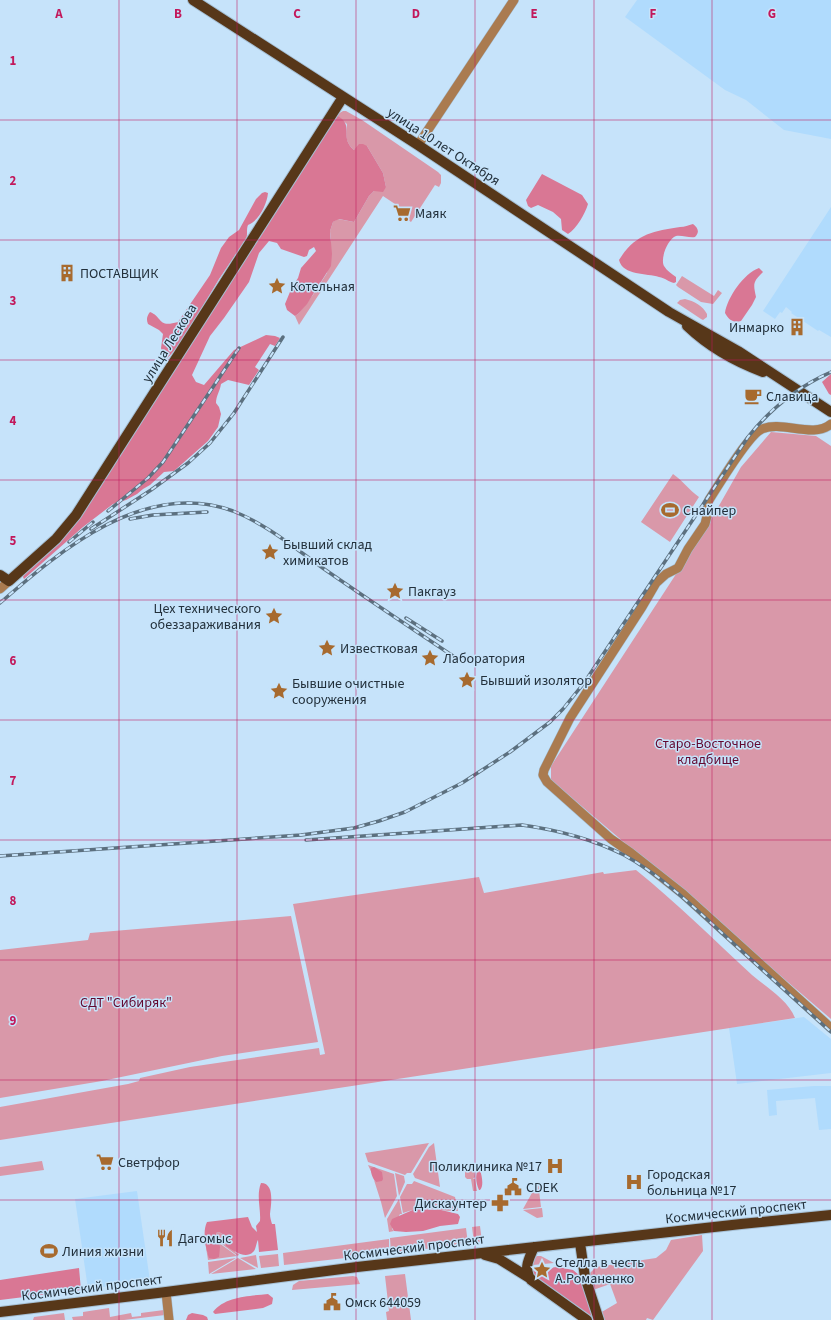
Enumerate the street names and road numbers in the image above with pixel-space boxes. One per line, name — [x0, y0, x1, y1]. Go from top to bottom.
street label: улица 10 лет Октября — [383, 103, 504, 191]
street label: улица Лескова — [137, 300, 202, 387]
street label: Космический проспект — [664, 1195, 808, 1229]
street label: Космический проспект — [342, 1229, 486, 1267]
street label: Космический проспект — [20, 1269, 164, 1307]

